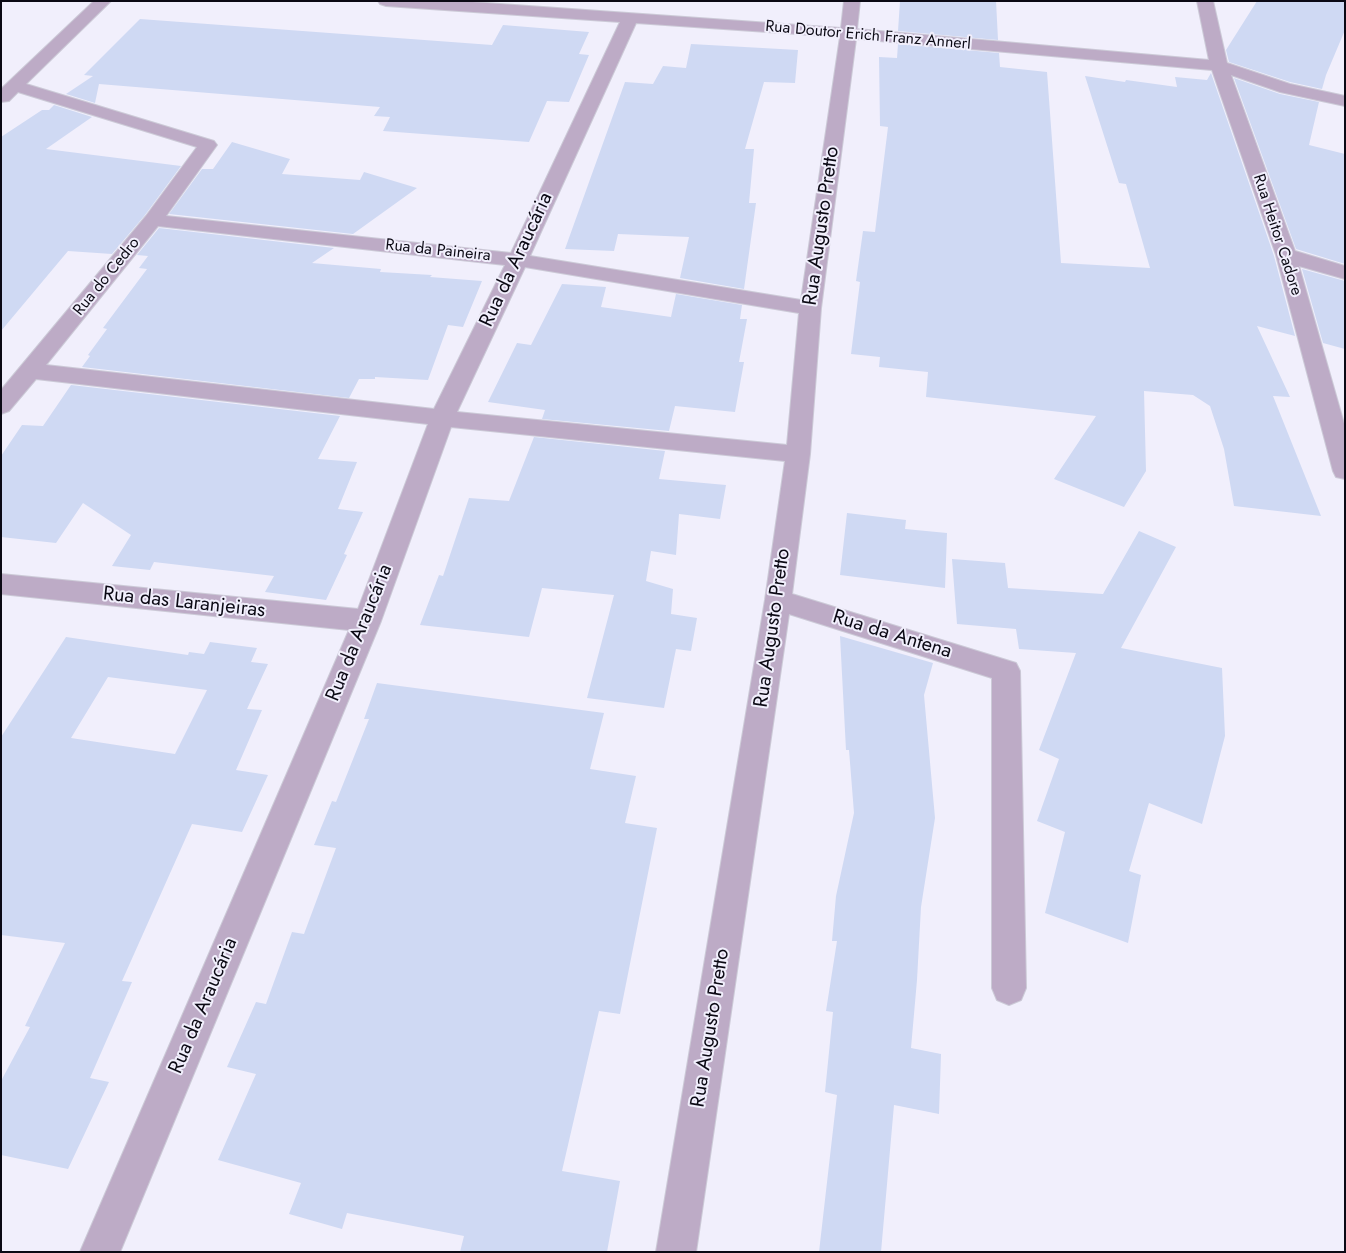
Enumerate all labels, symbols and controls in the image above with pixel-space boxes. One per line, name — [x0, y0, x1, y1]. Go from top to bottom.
street label: Rua Doutor Erich Franz Annerl — [764, 17, 972, 55]
street label: Rua Augusto Pretto — [799, 145, 845, 307]
street label: Rua Heitor Cadore — [1248, 172, 1306, 298]
street label: Rua da Araucária — [475, 189, 559, 331]
street label: Rua do Cedro — [70, 234, 144, 320]
street label: Rua da Paineira — [384, 236, 492, 266]
street label: Rua Augusto Pretto — [750, 547, 796, 709]
street label: Rua da Araucária — [322, 561, 398, 705]
street label: Rua das Laranjeiras — [102, 583, 266, 623]
street label: Rua da Antena — [830, 606, 954, 664]
street label: Rua da Araucária — [165, 934, 243, 1078]
street label: Rua Augusto Pretto — [687, 947, 735, 1109]

